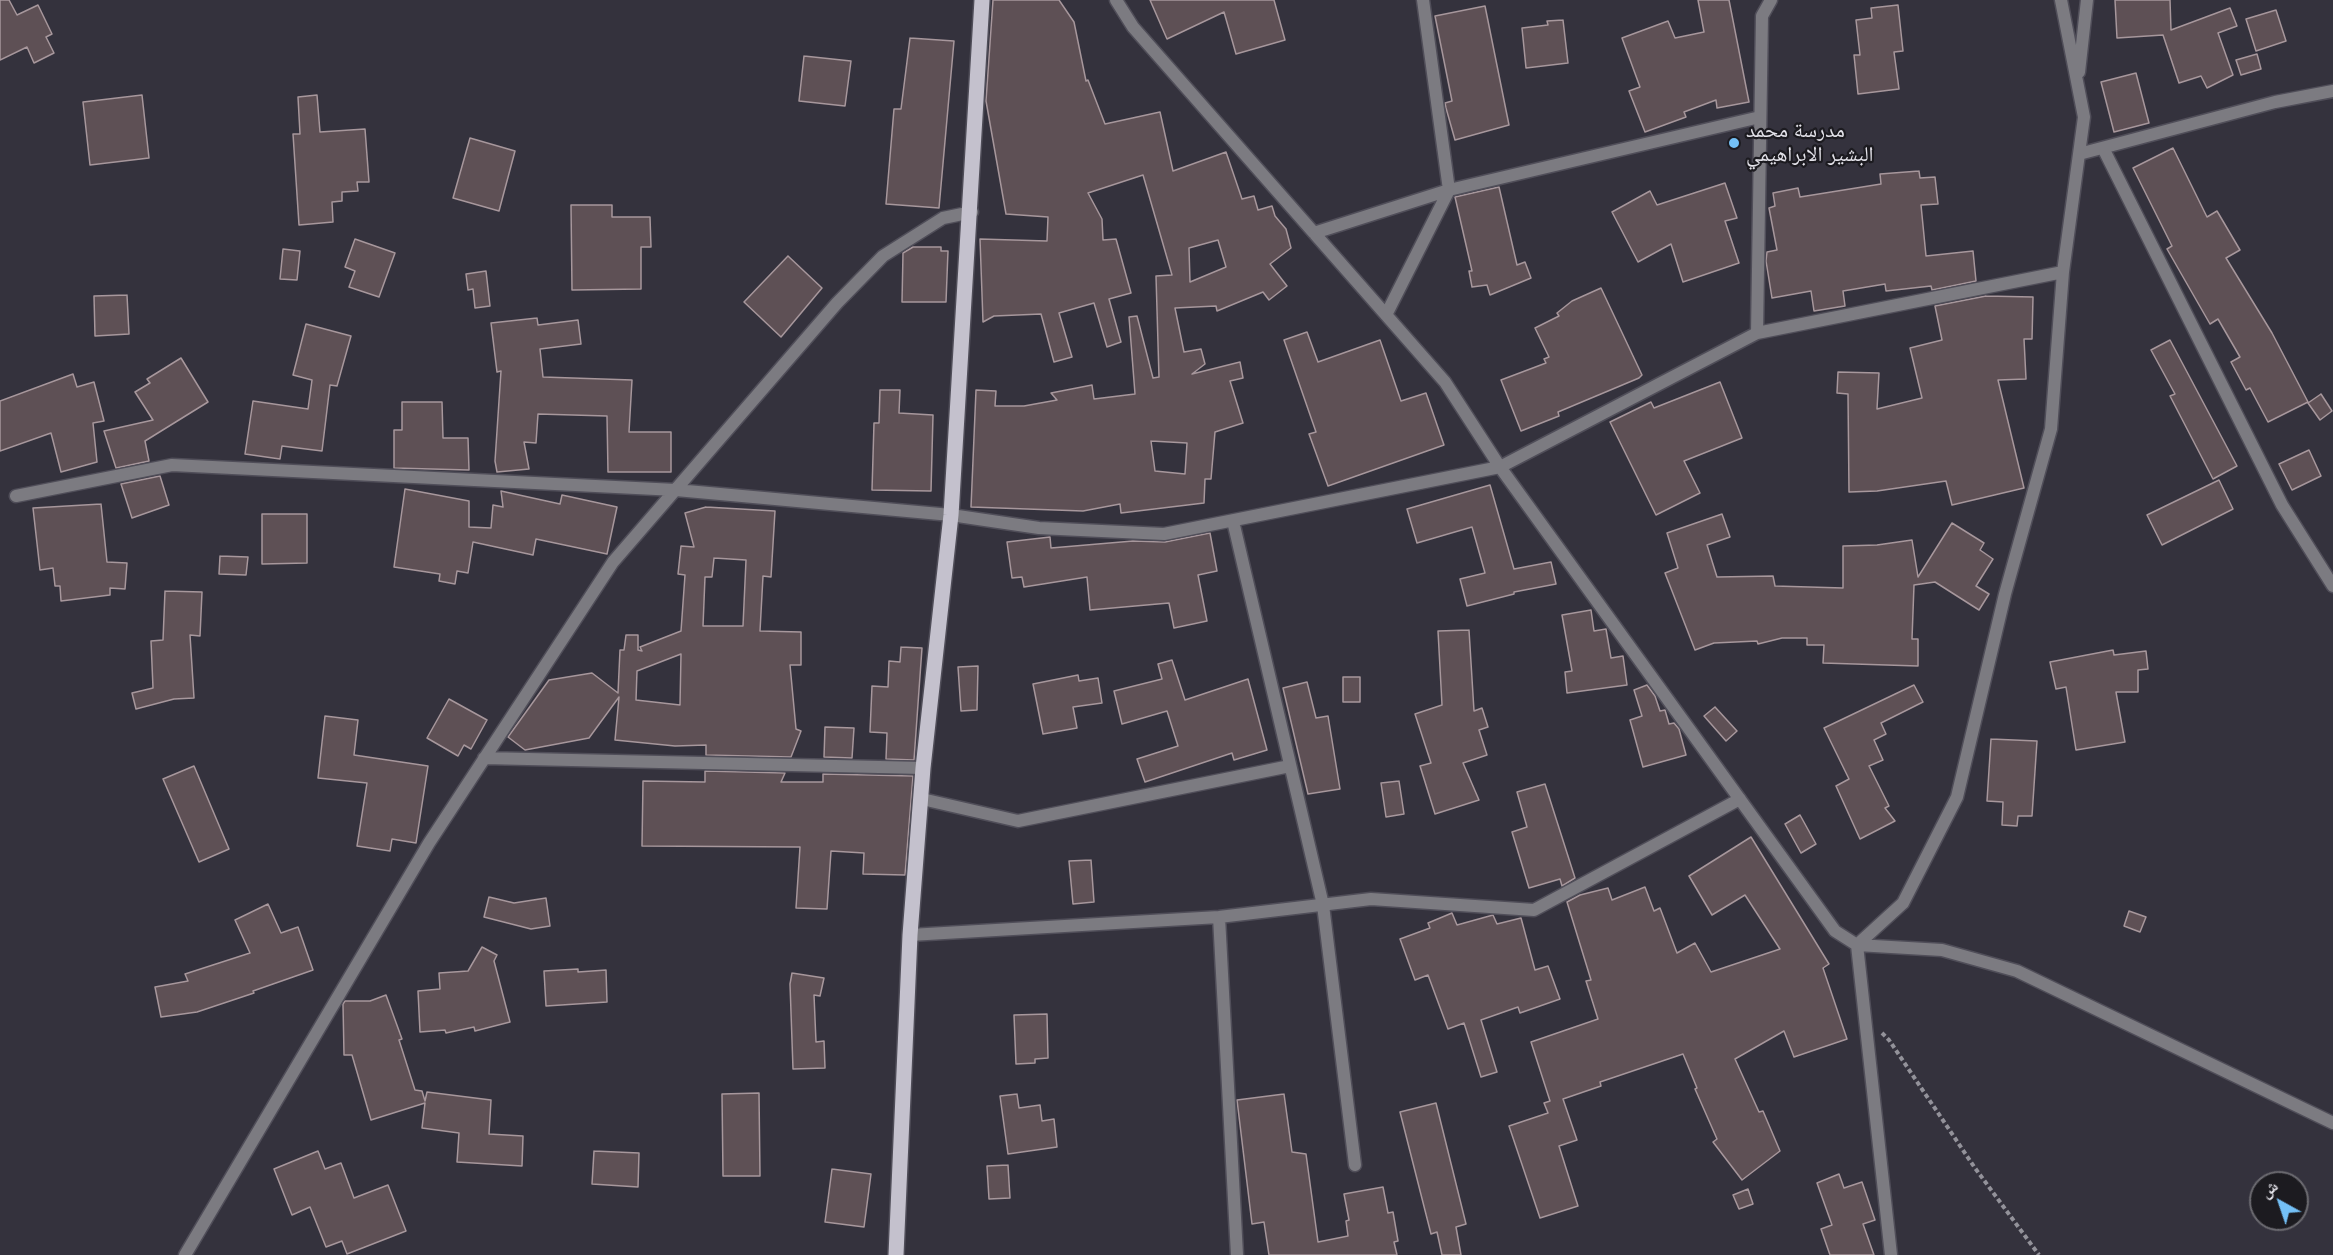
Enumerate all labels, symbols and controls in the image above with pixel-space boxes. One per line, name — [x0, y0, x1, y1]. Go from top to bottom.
place label: مدرسة محمد البشير الابراهيمي — [1746, 118, 1874, 168]
marker: مدرسة محمد البشير الابراهيمي — [1727, 136, 1741, 150]
north arrow — [2249, 1171, 2309, 1231]
text: ش — [2256, 1176, 2282, 1202]

